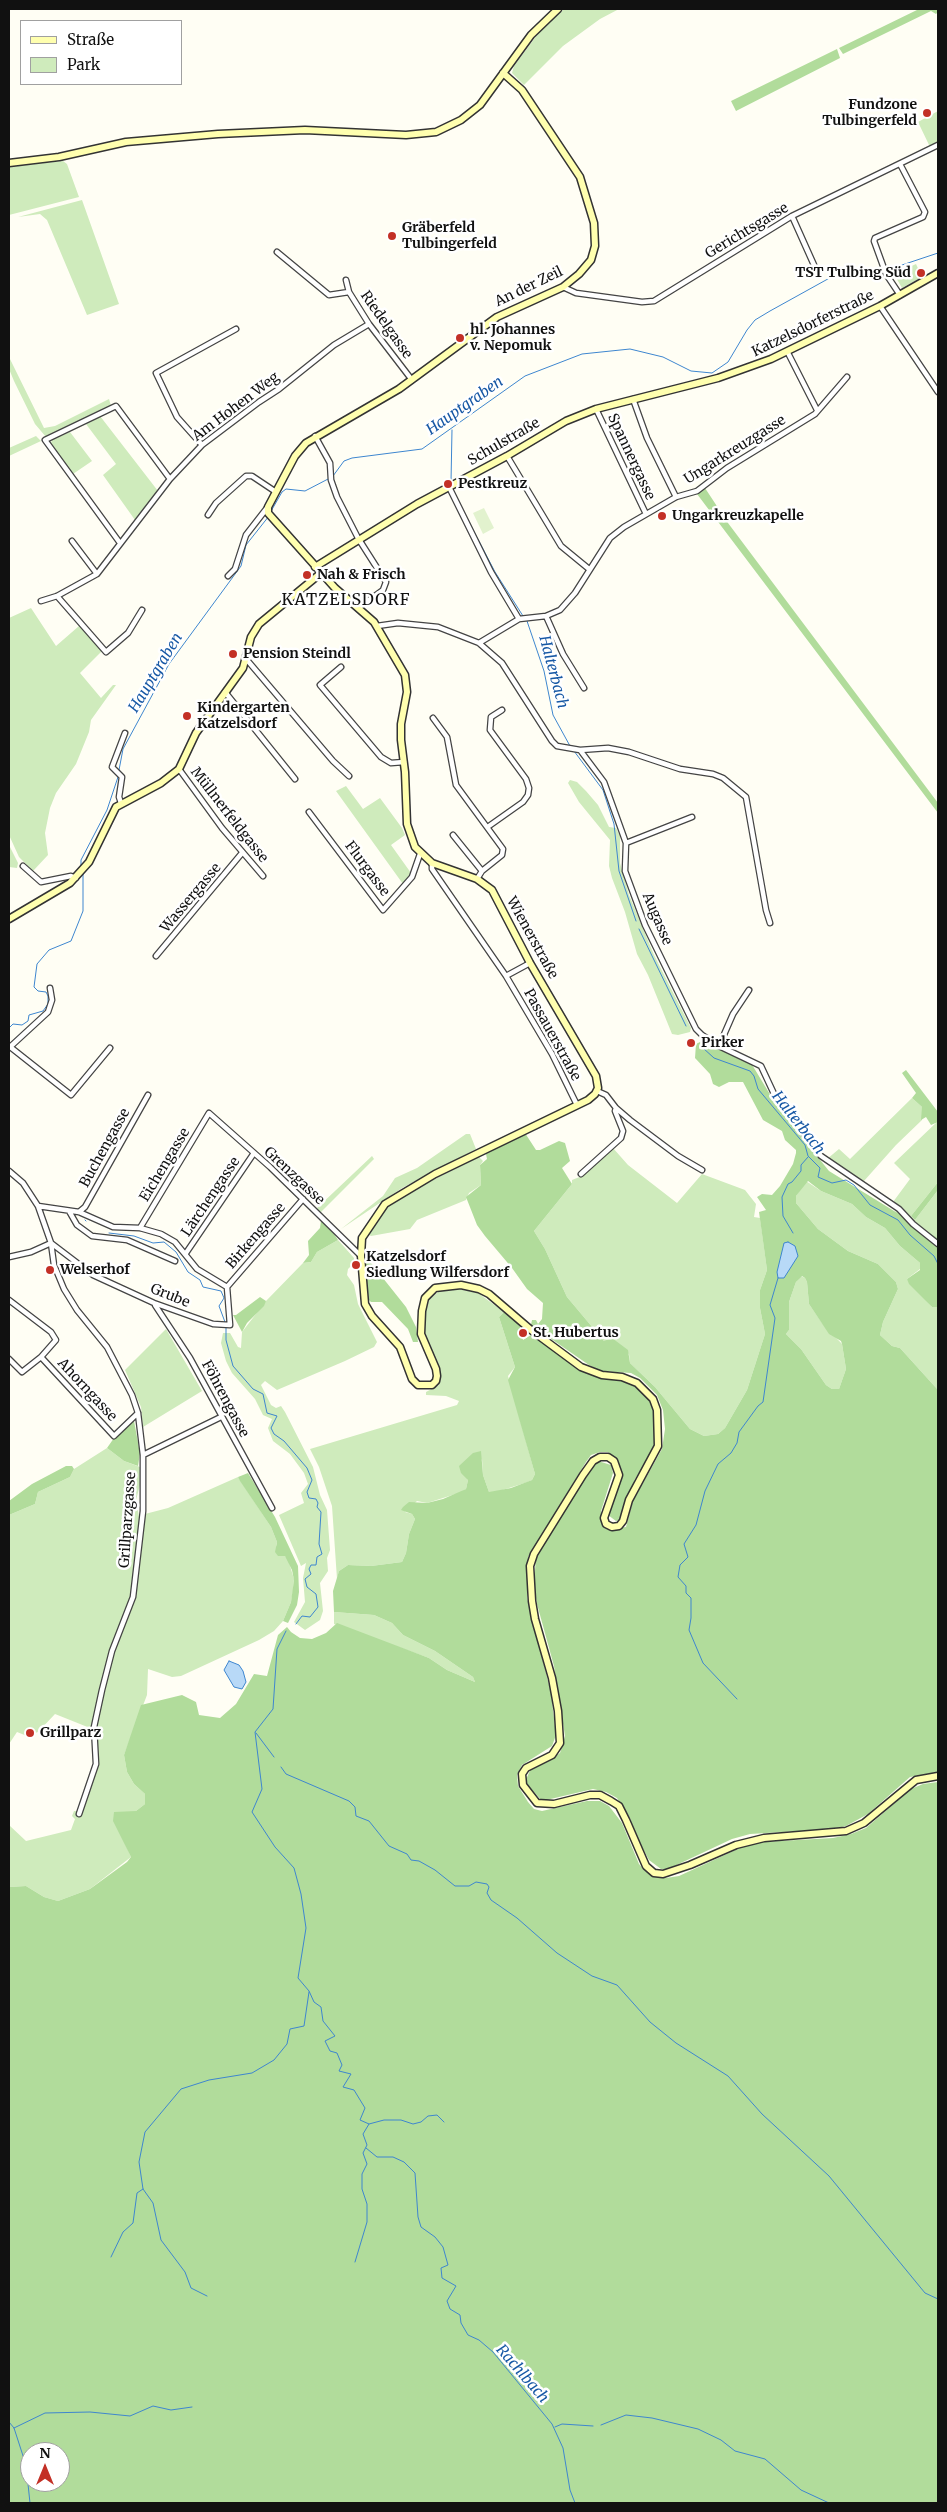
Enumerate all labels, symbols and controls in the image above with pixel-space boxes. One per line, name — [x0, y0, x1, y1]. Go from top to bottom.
legend — [20, 20, 182, 85]
text: Straße — [67, 30, 114, 49]
text: Park — [67, 55, 100, 74]
place label: Fundzone Tulbingerfeld — [822, 97, 917, 130]
marker: Fundzone Tulbingerfeld — [921, 107, 933, 119]
street label: Gerichtsgasse — [702, 200, 792, 262]
place label: Gräberfeld Tulbingerfeld — [402, 220, 497, 252]
marker: Gräberfeld Tulbingerfeld — [386, 230, 398, 242]
street label: An der Zeil — [492, 263, 566, 311]
place label: TST Tulbing Süd — [795, 265, 911, 281]
marker: TST Tulbing Süd — [915, 267, 927, 279]
street label: Katzelsdorferstraße — [749, 287, 877, 361]
street label: Riedelgasse — [356, 288, 416, 362]
place label: hl. Johannes v. Nepomuk — [470, 322, 555, 354]
marker: hl. Johannes v. Nepomuk — [454, 332, 466, 344]
street label: Am Hohen Weg — [189, 369, 283, 445]
water label: Hauptgraben — [423, 373, 507, 439]
street label: Spannergasse — [604, 411, 658, 503]
street label: Ungarkreuzgasse — [681, 412, 789, 488]
street label: Schulstraße — [465, 415, 543, 469]
place label: Pestkreuz — [458, 476, 527, 492]
marker: Pestkreuz — [442, 478, 454, 490]
place label: Ungarkreuzkapelle — [672, 508, 804, 524]
marker: Ungarkreuzkapelle — [656, 510, 668, 522]
place label: Nah & Frisch — [317, 567, 406, 583]
marker: Nah & Frisch — [301, 569, 313, 581]
district label: KATZELSDORF — [280, 590, 412, 610]
water label: Hauptgraben — [125, 630, 187, 716]
water label: Halterbach — [535, 633, 571, 711]
place label: Pension Steindl — [243, 646, 351, 662]
marker: Pension Steindl — [227, 648, 239, 660]
place label: Kindergarten Katzelsdorf — [197, 700, 290, 732]
marker: Kindergarten Katzelsdorf — [181, 710, 193, 722]
street label: Müllnerfeldgasse — [187, 764, 271, 866]
street label: Flurgasse — [341, 838, 393, 900]
street label: Wassergasse — [157, 860, 225, 936]
street label: Augasse — [638, 890, 676, 948]
street label: Wienerstraße — [503, 894, 561, 982]
street label: Passauerstraße — [520, 986, 584, 1084]
place label: Pirker — [701, 1035, 744, 1051]
marker: Pirker — [685, 1037, 697, 1049]
water label: Halterbach — [768, 1088, 828, 1158]
street label: Buchengasse — [76, 1106, 134, 1190]
street label: Eichengasse — [136, 1125, 194, 1205]
street label: Grenzgasse — [260, 1144, 328, 1208]
street label: Lärchengasse — [178, 1154, 244, 1240]
street label: Birkengasse — [223, 1200, 289, 1272]
place label: Katzelsdorf Siedlung Wilfersdorf — [366, 1249, 509, 1282]
marker: Katzelsdorf Siedlung Wilfersdorf — [350, 1259, 362, 1271]
place label: Welserhof — [60, 1262, 130, 1278]
marker: Welserhof — [44, 1264, 56, 1276]
street label: Grube — [148, 1281, 192, 1311]
place label: St. Hubertus — [533, 1325, 619, 1341]
marker: St. Hubertus — [517, 1327, 529, 1339]
street label: Ahorngasse — [54, 1355, 120, 1425]
street label: Föhrengasse — [198, 1358, 252, 1440]
street label: Grillparzgasse — [116, 1471, 140, 1569]
place label: Grillparz — [40, 1725, 101, 1741]
marker: Grillparz — [24, 1727, 36, 1739]
water label: Rachlbach — [492, 2341, 552, 2407]
north arrow — [20, 2442, 70, 2492]
text: N — [39, 2444, 51, 2462]

